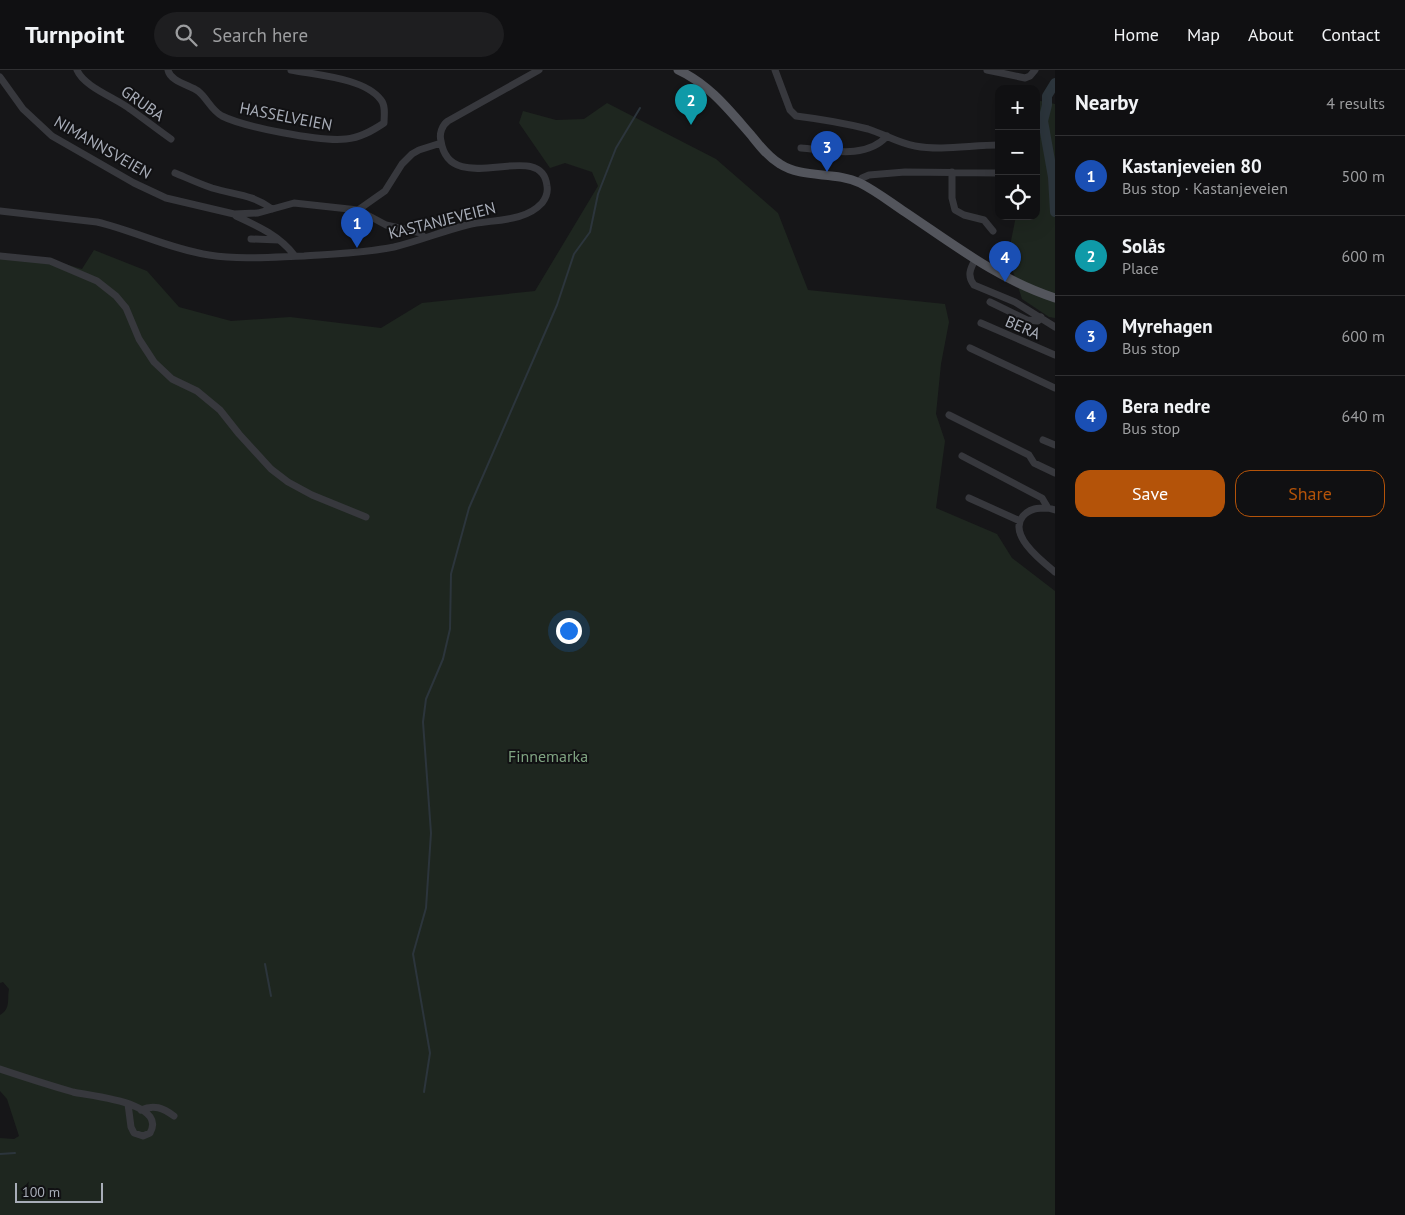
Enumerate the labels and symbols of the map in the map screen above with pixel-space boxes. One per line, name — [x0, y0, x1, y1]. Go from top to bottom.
street label: GRUBA — [117, 81, 169, 125]
pin: 2 — [675, 84, 707, 125]
street label: HASSELVEIEN — [238, 97, 334, 135]
street label: NIMANNSVEIEN — [51, 111, 155, 183]
pin: 3 — [811, 131, 843, 172]
street label: KASTANJEVEIEN — [386, 197, 498, 243]
pin: 1 — [341, 207, 373, 248]
pin: 4 — [989, 241, 1021, 282]
street label: BERA — [1002, 311, 1044, 344]
your location — [556, 618, 582, 644]
park label: Finnemarka — [508, 746, 588, 766]
scale bar — [15, 1180, 102, 1203]

